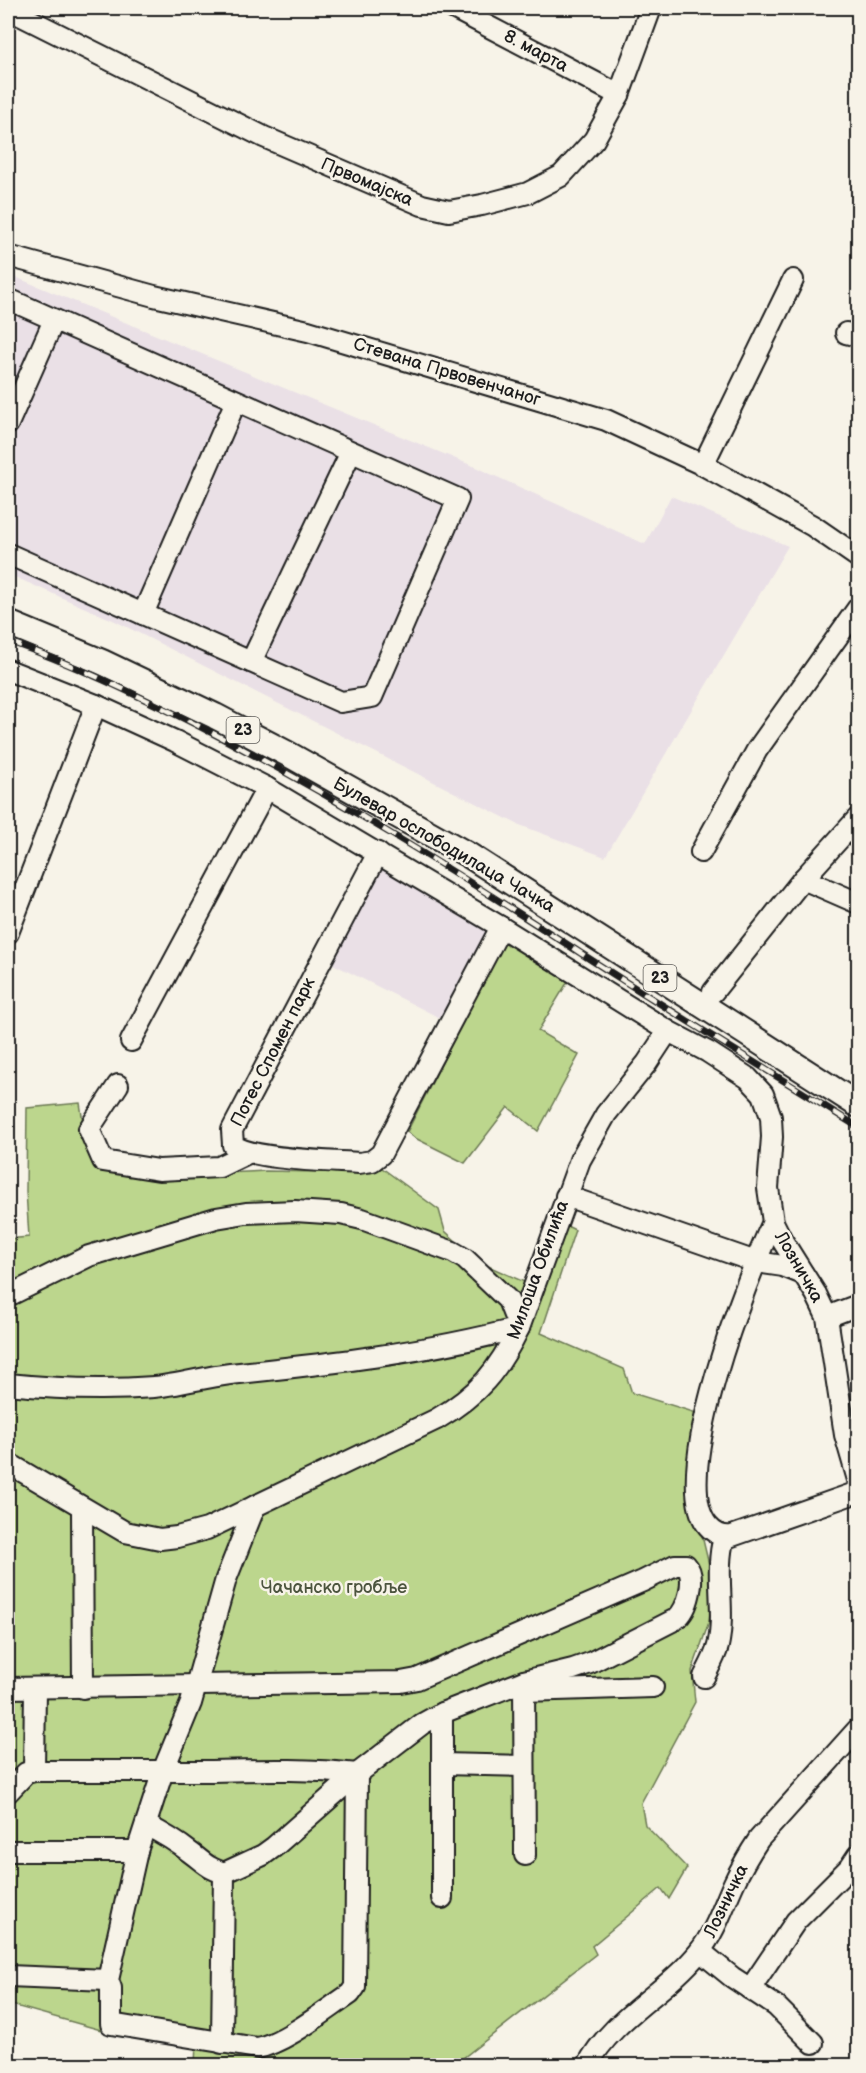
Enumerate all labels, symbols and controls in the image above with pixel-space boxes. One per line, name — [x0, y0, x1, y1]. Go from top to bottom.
street label: 8. марта — [500, 25, 572, 77]
street label: Првомајска — [318, 153, 416, 211]
street label: Стевана Првовенчаног — [351, 333, 543, 411]
road number: 23 — [226, 717, 260, 743]
street label: Булевар ослободилаца Чачка — [329, 773, 559, 917]
road number: 23 — [644, 965, 676, 991]
street label: Потес Спомен парк — [226, 974, 320, 1130]
street label: Милоша Обилића — [503, 1197, 573, 1343]
street label: Лозничка — [770, 1227, 828, 1307]
park label: Чачанско гробље — [261, 1577, 407, 1598]
street label: Лозничка — [699, 1861, 753, 1942]

